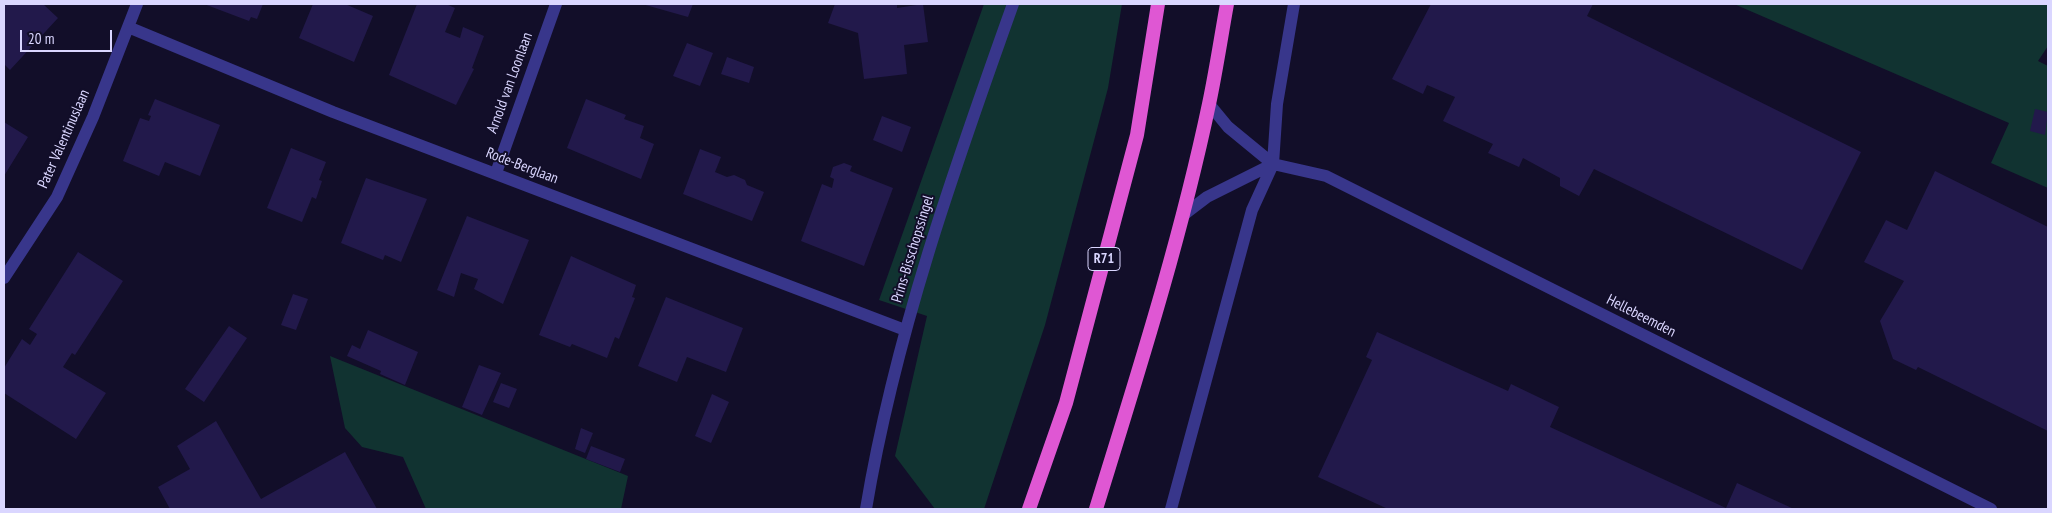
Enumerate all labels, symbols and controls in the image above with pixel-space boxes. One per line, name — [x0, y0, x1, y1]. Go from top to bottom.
scale bar — [22, 20, 115, 52]
text: 20 m — [28, 29, 54, 48]
street label: Arnold van Loonlaan — [483, 30, 537, 136]
street label: Pater Valentinuslaan — [34, 87, 94, 191]
street label: Rode-Berglaan — [483, 144, 561, 188]
street label: Prins-Bisschopssingel — [888, 193, 938, 305]
road number: R71 — [1088, 248, 1120, 270]
street label: Hellebeemden — [1603, 291, 1679, 341]

